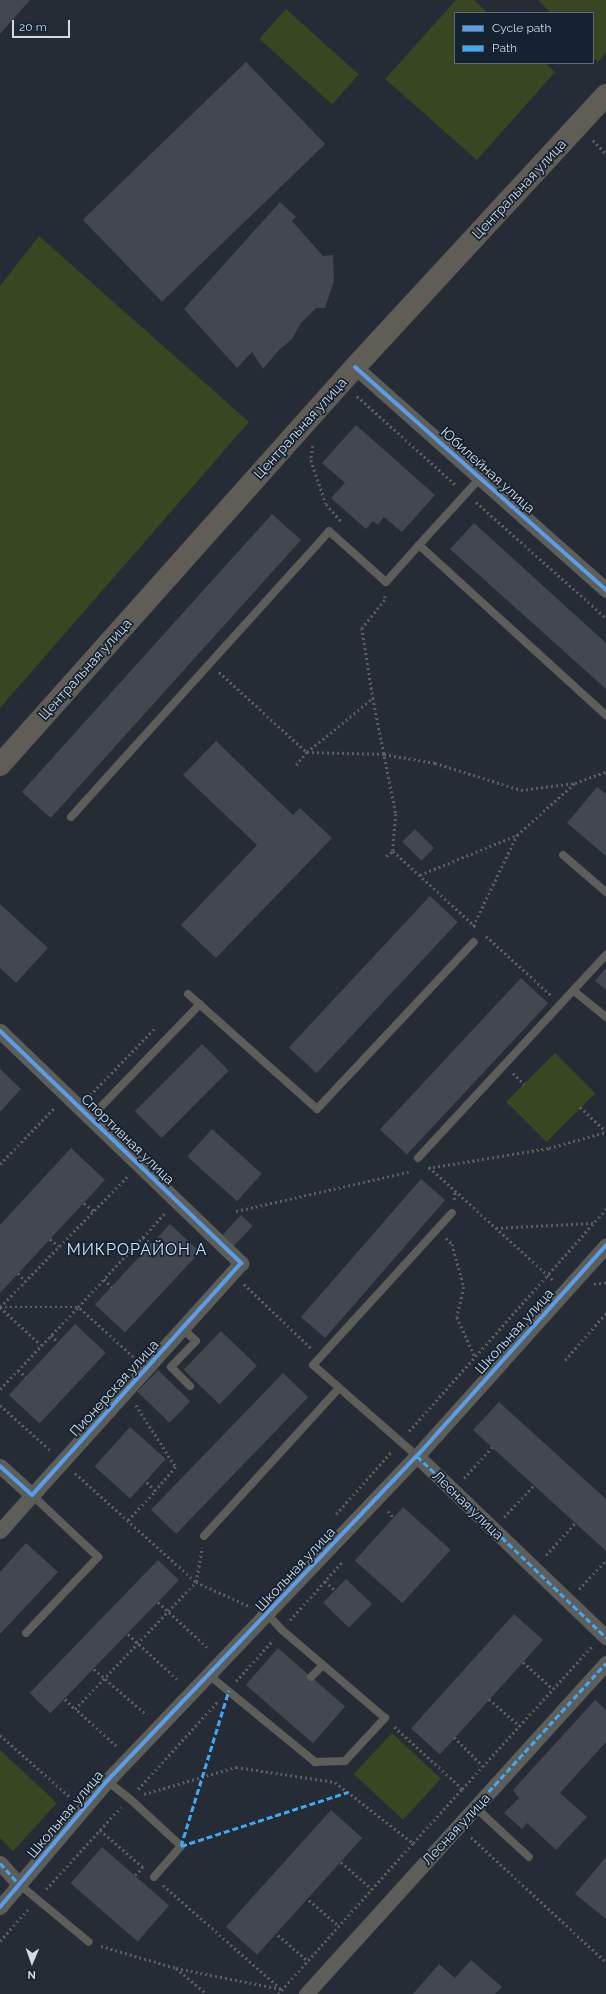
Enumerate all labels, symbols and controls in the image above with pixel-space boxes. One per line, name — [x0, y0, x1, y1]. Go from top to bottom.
scale bar — [14, 12, 72, 38]
legend — [454, 12, 594, 64]
text: 20 m — [19, 20, 47, 34]
text: Cycle path — [492, 21, 551, 35]
text: Path — [492, 41, 517, 55]
street label: Центральная улица — [468, 136, 570, 242]
street label: Центральная улица — [250, 374, 350, 482]
street label: Юбилейная улица — [437, 423, 539, 517]
street label: Центральная улица — [35, 615, 135, 723]
street label: Спортивная улица — [78, 1090, 178, 1188]
district label: МИКРОРАЙОН А — [66, 1240, 208, 1260]
street label: Школьная улица — [471, 1285, 557, 1377]
street label: Пионерская улица — [66, 1336, 162, 1440]
street label: Лесная улица — [429, 1467, 507, 1543]
street label: Школьная улица — [252, 1523, 338, 1615]
street label: Школьная улица — [23, 1767, 107, 1861]
street label: Лесная улица — [418, 1790, 494, 1868]
north arrow — [12, 1942, 52, 1982]
text: N — [27, 1968, 36, 1981]

